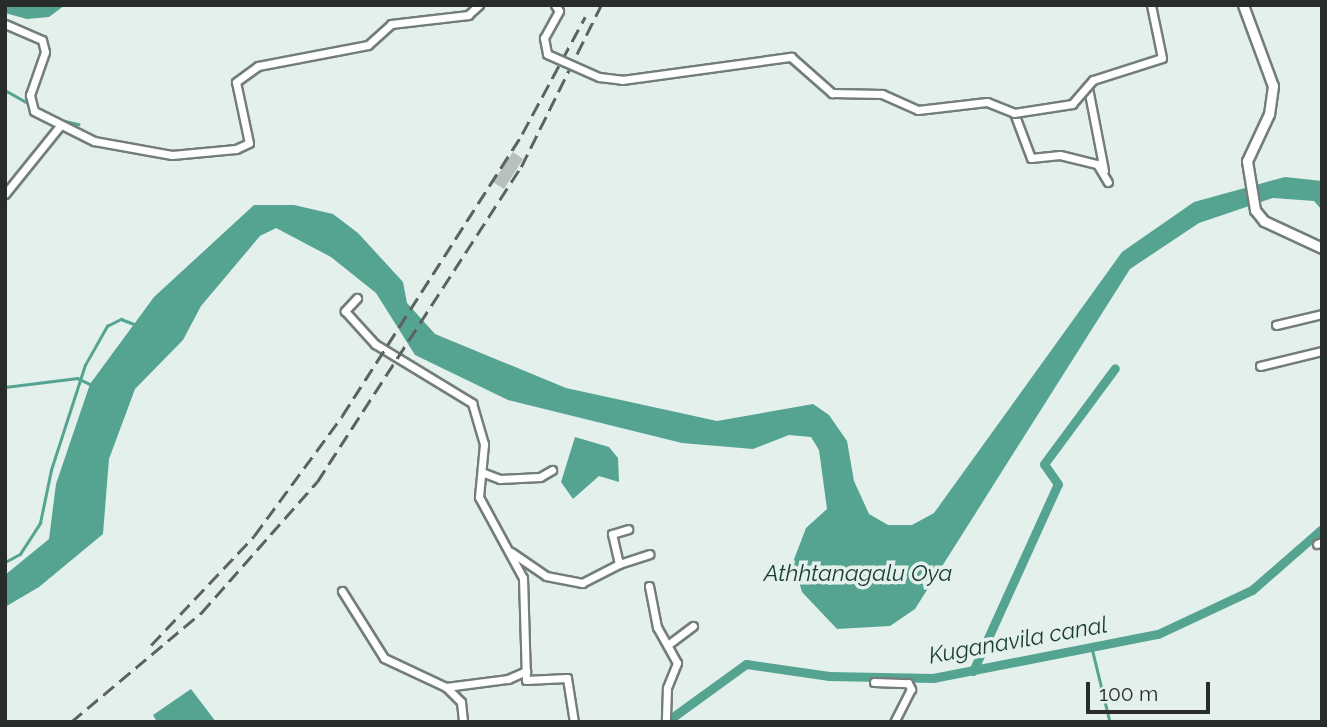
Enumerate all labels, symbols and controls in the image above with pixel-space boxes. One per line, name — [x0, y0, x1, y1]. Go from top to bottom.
water label: Athhtanagalu Oya — [764, 559, 952, 587]
water label: Kuganavila canal — [926, 611, 1110, 669]
scale bar — [1089, 668, 1213, 712]
text: 100 m — [1099, 681, 1158, 706]

